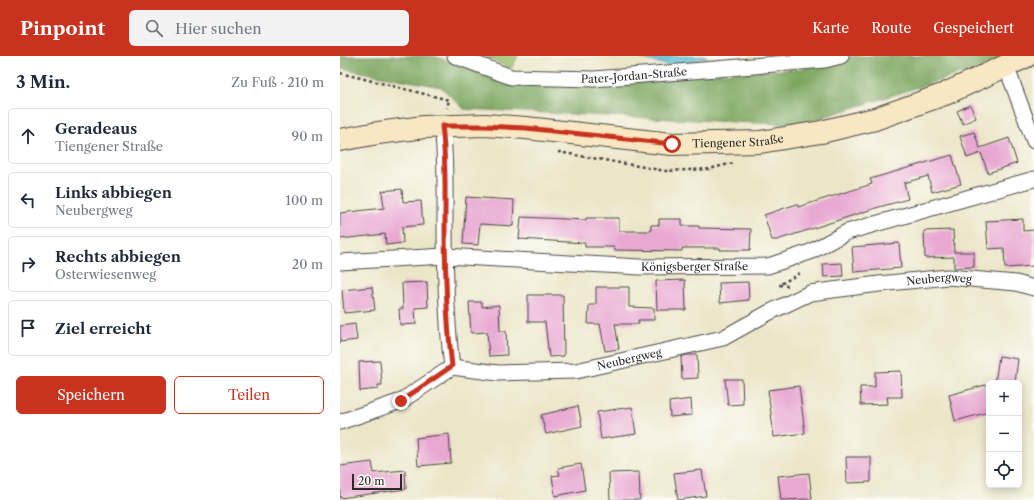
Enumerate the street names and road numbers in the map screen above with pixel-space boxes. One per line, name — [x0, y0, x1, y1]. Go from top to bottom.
street label: Pater-Jordan-Straße — [581, 64, 688, 86]
street label: Tiengener Straße — [692, 131, 785, 151]
street label: Königsberger Straße — [641, 259, 748, 274]
street label: Neubergweg — [906, 270, 973, 288]
street label: Neubergweg — [596, 345, 663, 373]

